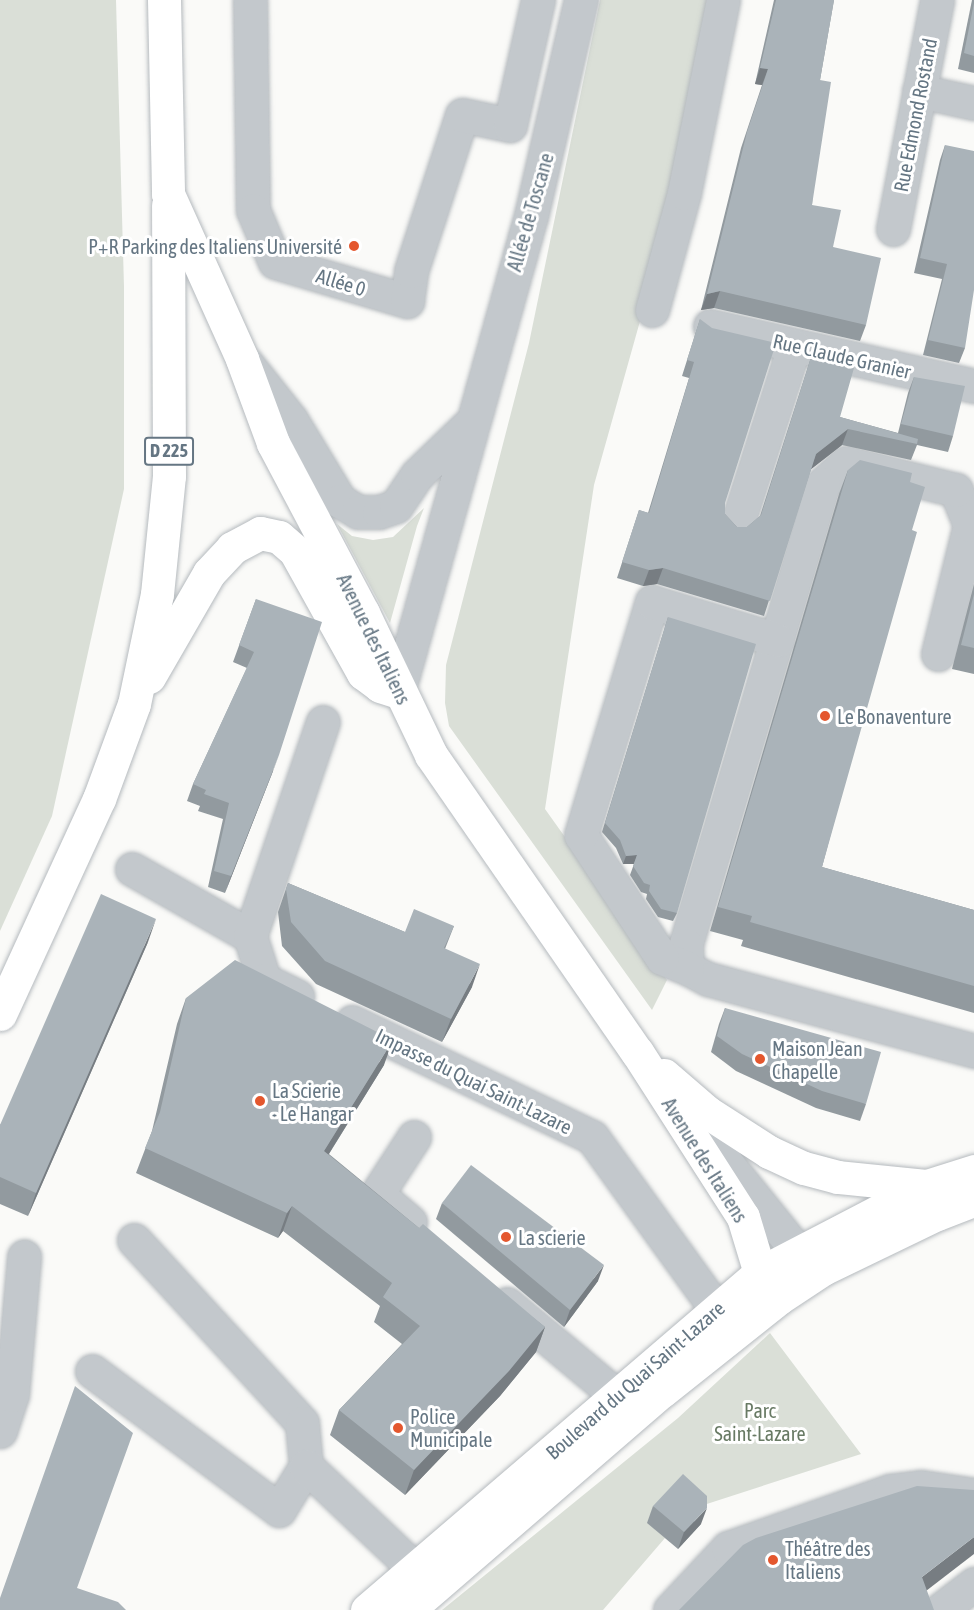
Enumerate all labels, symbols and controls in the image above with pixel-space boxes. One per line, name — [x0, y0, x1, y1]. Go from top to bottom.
street label: Rue Edmond Rostand — [888, 36, 942, 194]
street label: Allée de Toscane — [502, 150, 558, 274]
place label: P+R Parking des Italiens Université — [88, 234, 342, 258]
marker: P+R Parking des Italiens Université — [347, 239, 361, 253]
street label: Allée 0 — [313, 263, 369, 301]
street label: Rue Claude Granier — [771, 328, 913, 384]
road number: D 225 — [144, 436, 195, 466]
street label: Avenue des Italiens — [332, 570, 416, 708]
place label: Le Bonaventure — [837, 704, 952, 728]
marker: Le Bonaventure — [818, 709, 832, 723]
street label: Impasse du Quai Saint-Lazare — [372, 1023, 576, 1139]
place label: Maison Jean Chapelle — [772, 1036, 863, 1083]
marker: Maison Jean Chapelle — [753, 1052, 767, 1066]
place label: La Scierie - Le Hangar — [272, 1078, 353, 1125]
street label: Avenue des Italiens — [657, 1093, 753, 1227]
marker: La Scierie - Le Hangar — [253, 1094, 267, 1108]
place label: La scierie — [518, 1225, 585, 1249]
marker: La scierie — [499, 1230, 513, 1244]
street label: Boulevard du Quai Saint-Lazare — [541, 1296, 729, 1464]
park label: Parc Saint-Lazare — [714, 1399, 806, 1446]
place label: Police Municipale — [410, 1404, 492, 1451]
marker: Police Municipale — [391, 1421, 405, 1435]
place label: Théâtre des Italiens — [785, 1536, 871, 1583]
marker: Théâtre des Italiens — [766, 1553, 780, 1567]

